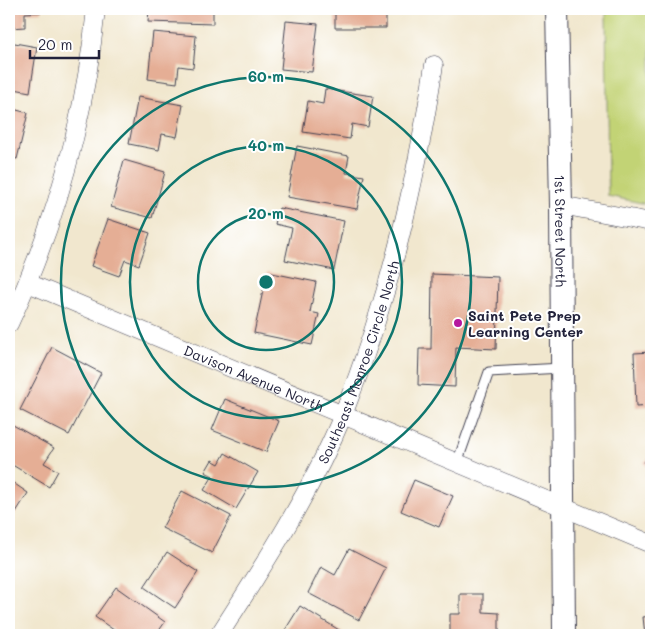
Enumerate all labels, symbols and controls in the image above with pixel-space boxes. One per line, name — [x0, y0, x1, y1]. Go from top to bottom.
scale bar — [30, 28, 99, 60]
text: 20 m — [38, 34, 72, 54]
text: 60 m — [248, 66, 284, 86]
text: 40 m — [248, 135, 284, 155]
street label: 1st Street North — [551, 174, 571, 287]
text: 20 m — [248, 203, 284, 223]
street label: Southeast Monroe Circle North — [313, 258, 403, 467]
centre of rings — [257, 273, 275, 291]
place label: Saint Pete Prep Learning Center — [468, 306, 583, 341]
marker: Saint Pete Prep Learning Center — [452, 317, 464, 329]
street label: Davison Avenue North — [181, 340, 327, 415]

